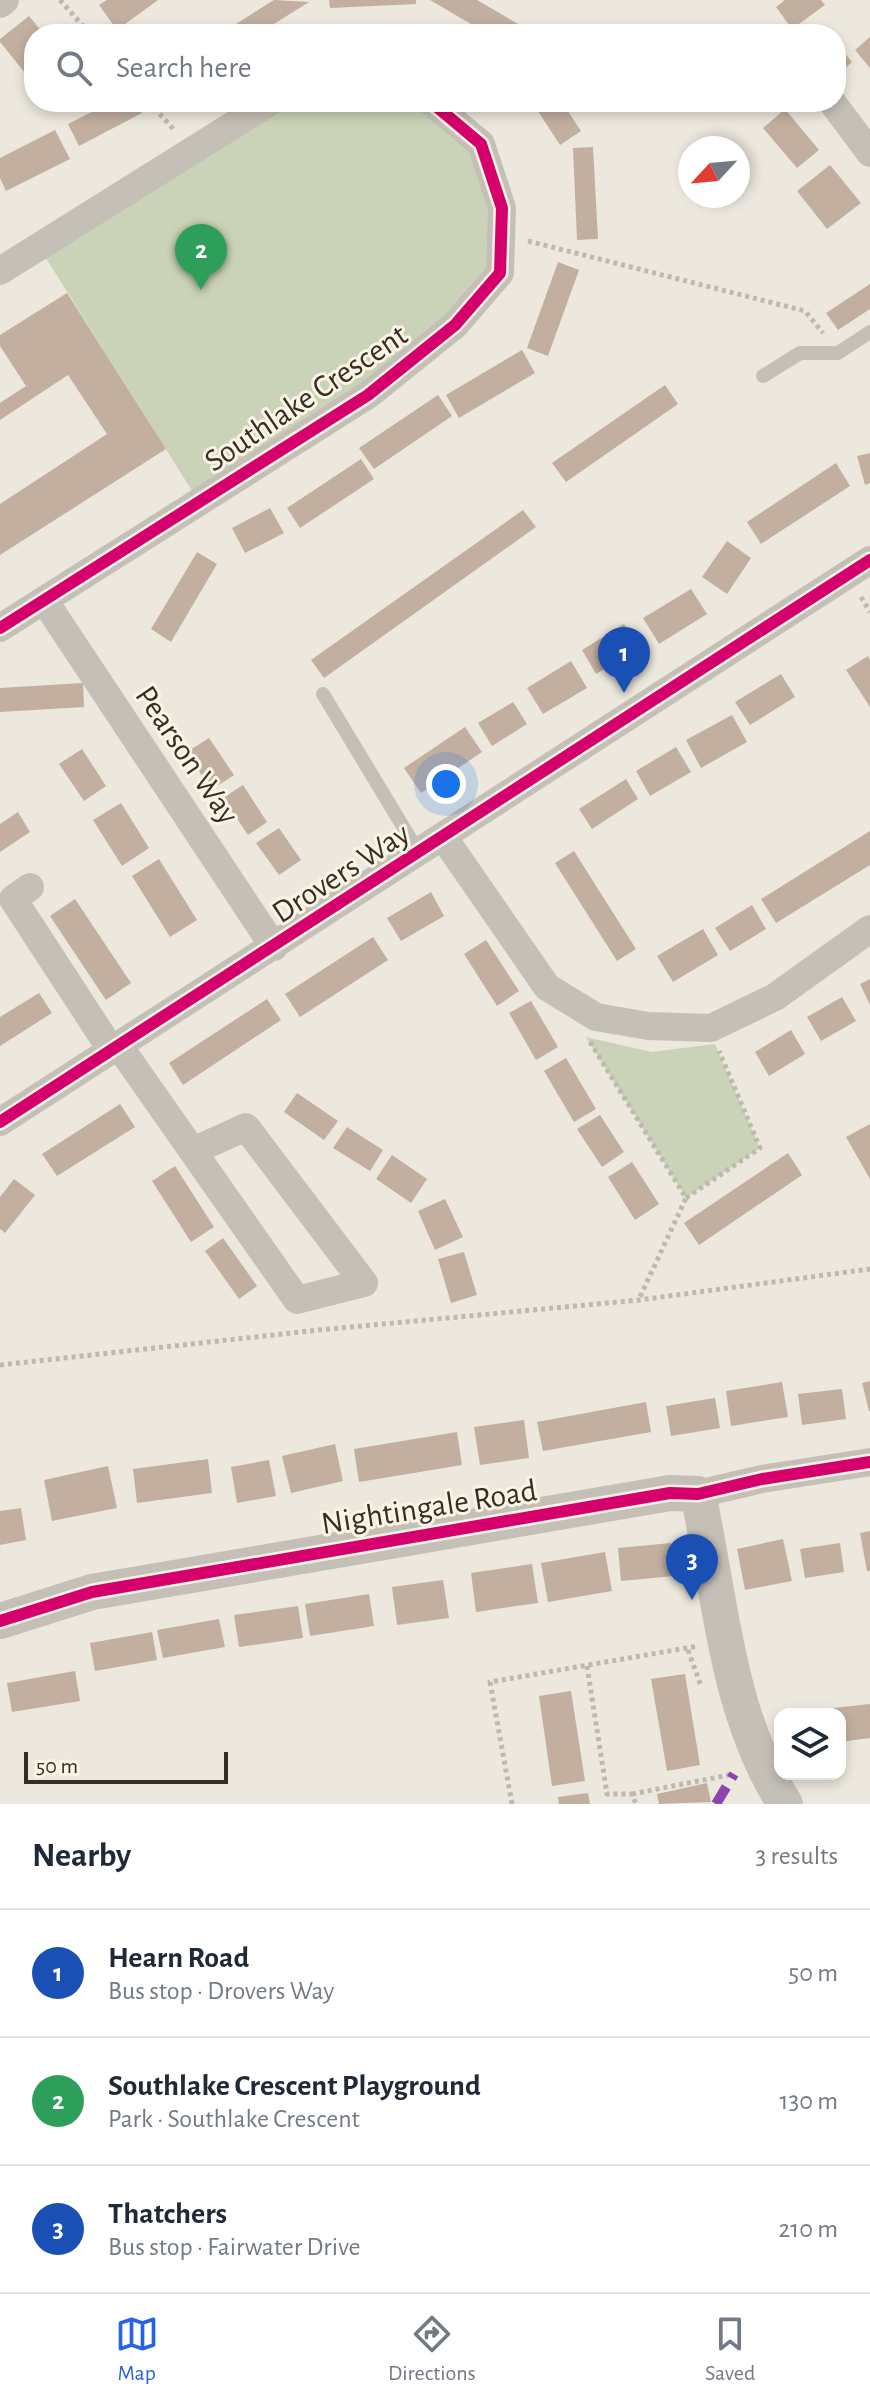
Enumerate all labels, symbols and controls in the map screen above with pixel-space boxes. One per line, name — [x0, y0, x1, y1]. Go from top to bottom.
search box — [24, 24, 846, 112]
icon: search — [52, 46, 96, 90]
text: Search here — [116, 53, 252, 83]
north arrow — [678, 136, 750, 208]
pin: 2 — [175, 224, 227, 290]
street label: Southlake Crescent — [199, 319, 413, 477]
pin: 1 — [598, 627, 650, 693]
street label: Pearson Way — [129, 680, 245, 830]
your location — [426, 764, 466, 804]
street label: Drovers Way — [267, 817, 416, 929]
street label: Nightingale Road — [319, 1474, 539, 1540]
pin: 3 — [666, 1534, 718, 1600]
map controls — [774, 1708, 846, 1780]
button: layers — [774, 1708, 846, 1780]
scale bar — [24, 1748, 228, 1784]
text: 50 m — [36, 1755, 78, 1777]
text: Nearby — [32, 1839, 131, 1873]
text: 3 results — [755, 1843, 838, 1869]
text: Hearn Road — [108, 1943, 249, 1973]
text: 1 — [53, 1960, 63, 1986]
text: 50 m — [788, 1960, 838, 1986]
text: Bus stop · Drovers Way — [108, 1978, 334, 2004]
text: Southlake Crescent Playground — [108, 2071, 481, 2101]
text: 2 — [52, 2088, 64, 2114]
text: 130 m — [780, 2088, 838, 2114]
text: Park · Southlake Crescent — [108, 2106, 360, 2132]
text: Thatchers — [108, 2199, 227, 2229]
text: 3 — [52, 2216, 64, 2242]
text: 210 m — [778, 2216, 838, 2242]
text: Bus stop · Fairwater Drive — [108, 2234, 361, 2260]
tab: Map — [115, 2312, 159, 2386]
tab: Directions — [388, 2312, 476, 2386]
tab: Saved — [705, 2312, 755, 2386]

